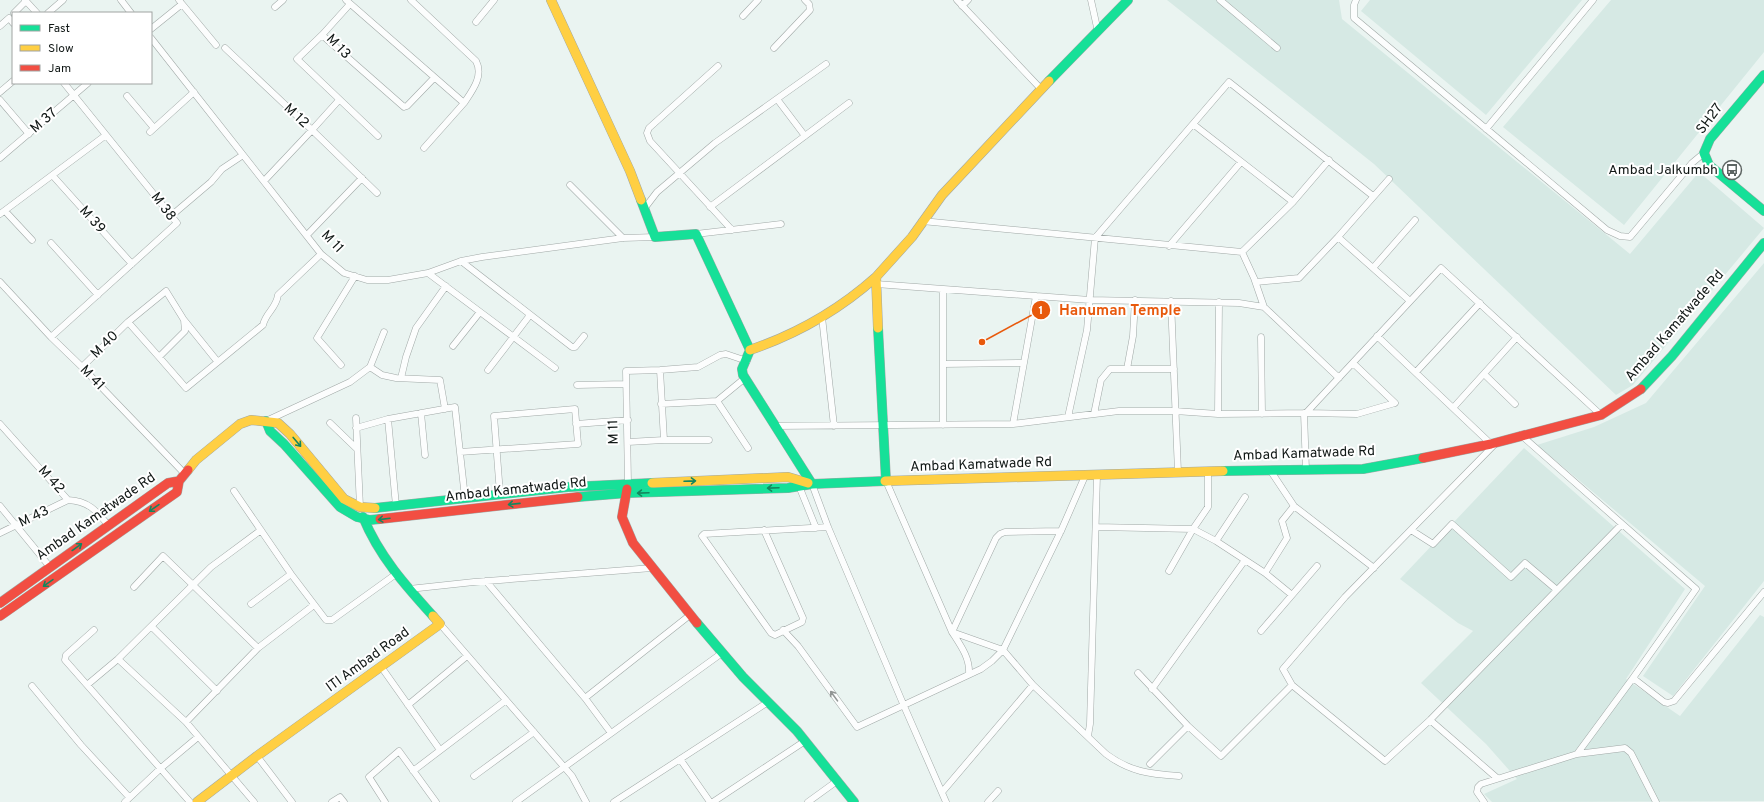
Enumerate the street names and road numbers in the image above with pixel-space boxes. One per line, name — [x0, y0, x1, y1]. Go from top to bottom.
street label: M 13 — [322, 31, 354, 63]
street label: M 12 — [280, 100, 312, 132]
street label: SH27 — [1693, 100, 1727, 138]
street label: M 37 — [27, 105, 61, 137]
street label: M 38 — [147, 189, 179, 225]
street label: M 39 — [75, 203, 109, 237]
street label: M 11 — [317, 227, 347, 257]
street label: Ambad Kamatwade Rd — [1622, 267, 1728, 385]
street label: M 40 — [88, 328, 122, 362]
street label: M 41 — [76, 362, 108, 394]
street label: M 11 — [605, 419, 623, 445]
street label: Ambad Kamatwade Rd — [1233, 443, 1375, 465]
street label: Ambad Kamatwade Rd — [910, 454, 1052, 476]
street label: M 42 — [34, 462, 68, 498]
street label: Ambad Kamatwade Rd — [33, 469, 159, 565]
street label: Ambad Kamatwade Rd — [445, 474, 587, 506]
street label: M 43 — [16, 502, 52, 532]
street label: ITI Ambad Road — [323, 624, 413, 696]

